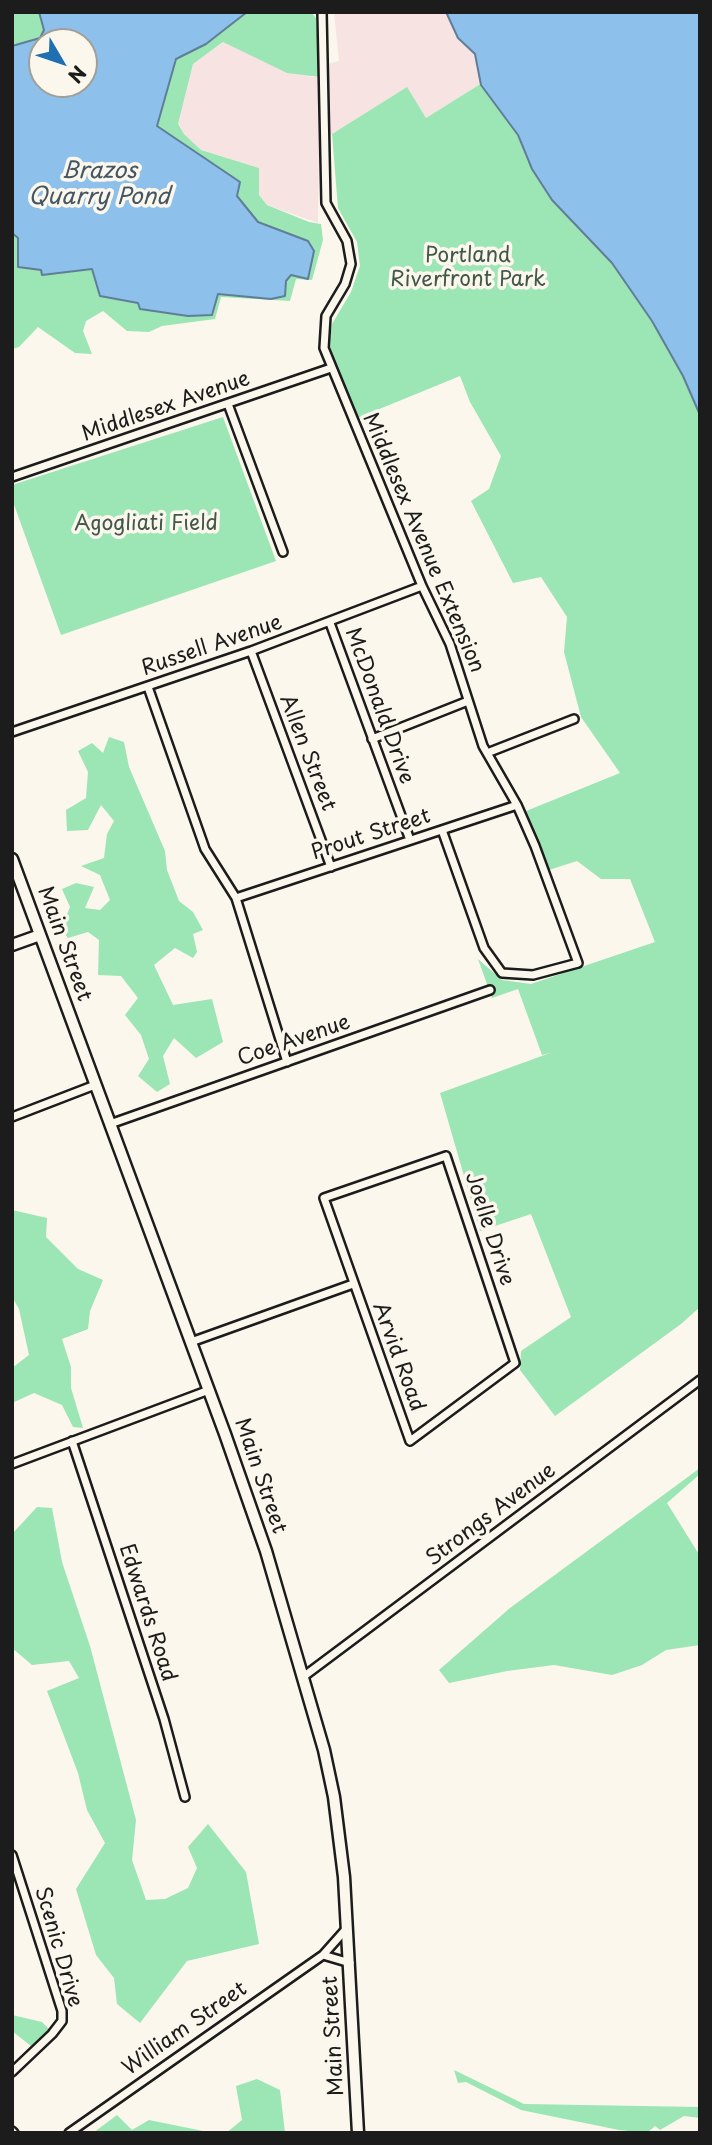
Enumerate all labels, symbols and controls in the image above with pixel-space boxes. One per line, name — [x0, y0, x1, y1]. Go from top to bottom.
north arrow — [28, 28, 98, 98]
text: N — [62, 60, 93, 90]
water label: Brazos Quarry Pond — [28, 158, 170, 212]
park label: Portland Riverfront Park — [390, 243, 546, 293]
street label: Middlesex Avenue — [79, 366, 253, 448]
street label: Middlesex Avenue Extension — [357, 409, 489, 677]
park label: Agogliati Field — [74, 511, 218, 537]
street label: Russell Avenue — [138, 610, 286, 682]
street label: McDonald Drive — [339, 625, 419, 787]
street label: Allen Street — [273, 691, 341, 815]
street label: Prout Street — [308, 804, 434, 866]
street label: Main Street — [32, 883, 96, 1005]
street label: Coe Avenue — [234, 1010, 354, 1072]
street label: Joelle Drive — [459, 1169, 519, 1289]
street label: Arvid Road — [367, 1299, 429, 1415]
street label: Main Street — [229, 1415, 291, 1537]
street label: Strongs Avenue — [421, 1458, 561, 1572]
street label: Edwards Road — [113, 1541, 181, 1685]
street label: Scenic Drive — [29, 1884, 87, 2010]
street label: Main Street — [318, 1975, 350, 2097]
street label: William Street — [118, 1977, 252, 2081]

